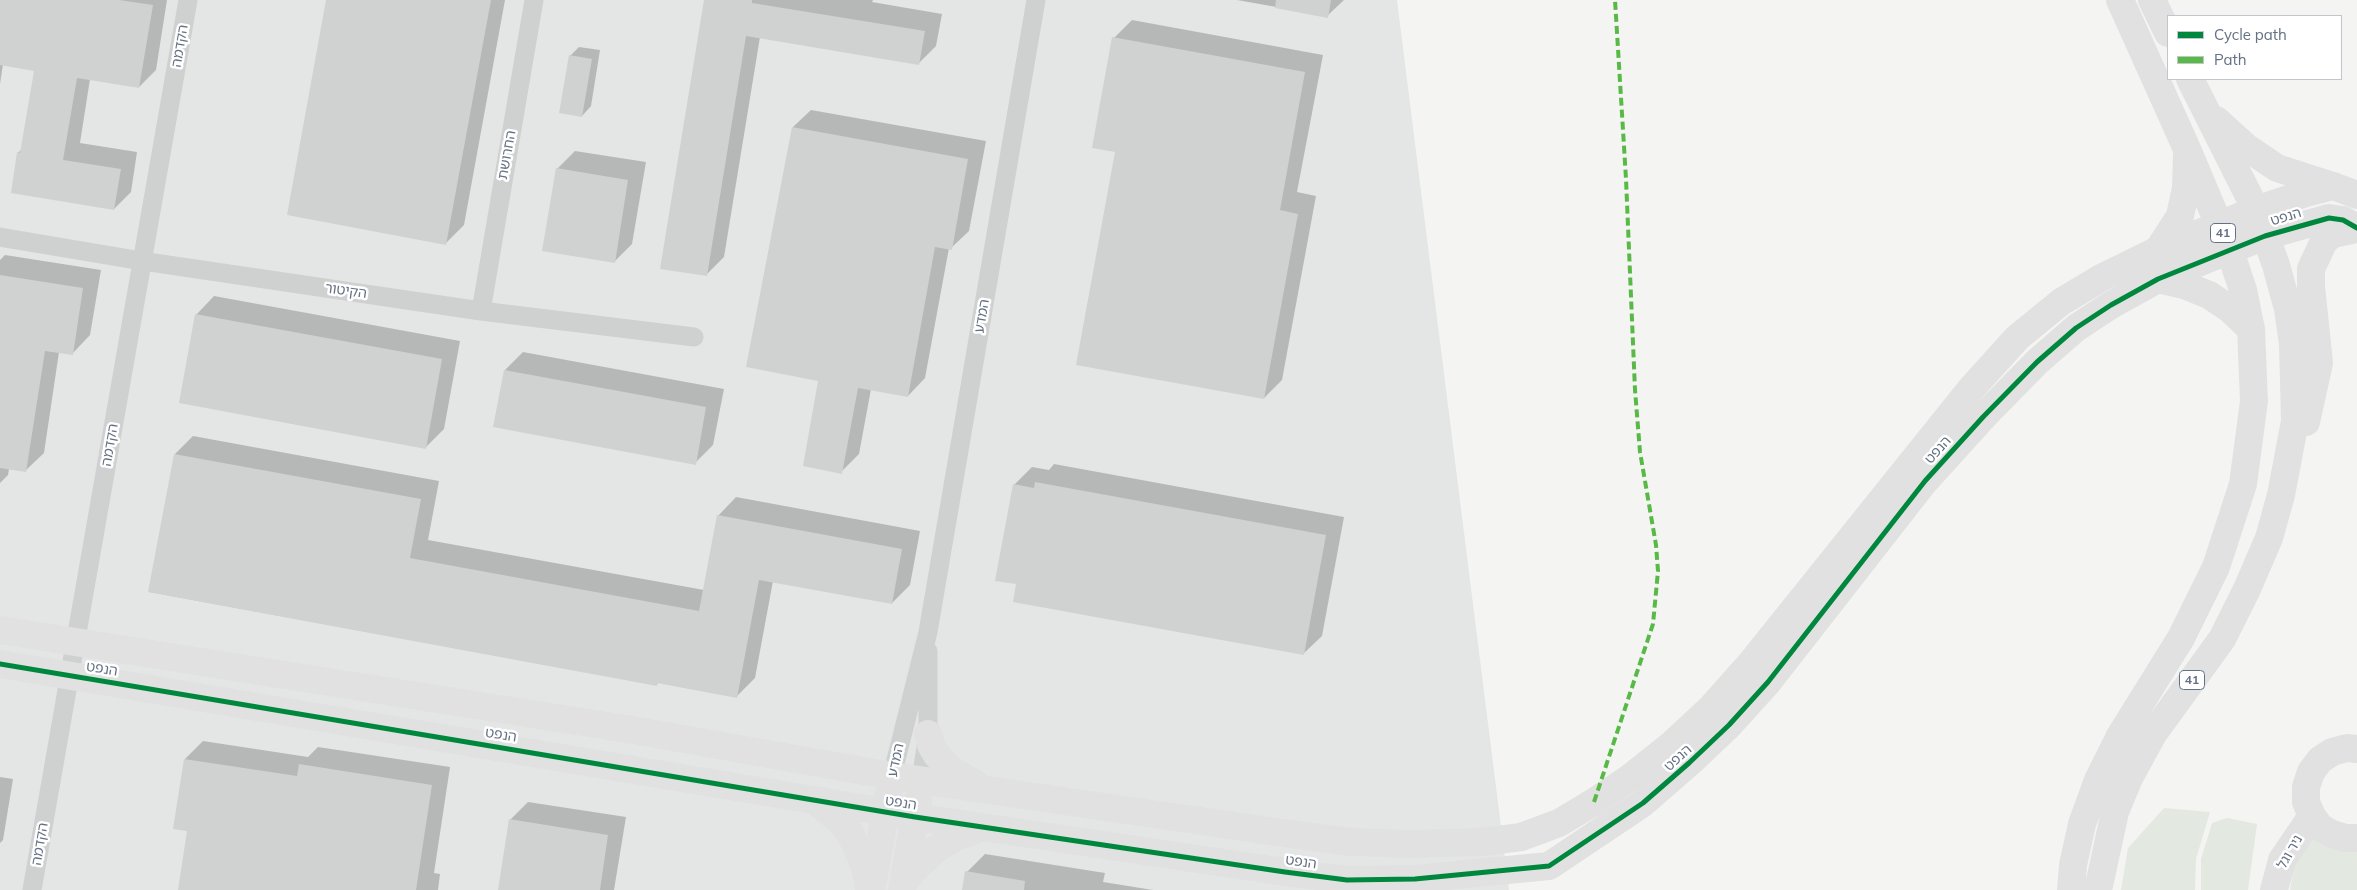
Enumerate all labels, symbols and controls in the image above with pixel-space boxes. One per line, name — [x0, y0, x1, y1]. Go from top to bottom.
legend — [2167, 15, 2342, 80]
street label: הקדמה — [168, 23, 192, 69]
text: Cycle path — [2214, 25, 2287, 44]
text: Path — [2214, 50, 2246, 69]
street label: החרושת — [494, 129, 520, 181]
street label: הנפט — [2269, 204, 2303, 230]
road number: 41 — [2210, 224, 2236, 242]
street label: הקיטור — [324, 280, 368, 302]
street label: המדע — [971, 298, 993, 334]
street label: הקדמה — [98, 422, 122, 468]
street label: הנפט — [1921, 433, 1955, 467]
street label: הנפט — [85, 658, 119, 680]
road number: 41 — [2180, 670, 2204, 690]
street label: הנפט — [484, 724, 518, 746]
street label: הנפט — [1661, 741, 1695, 775]
street label: המדע — [884, 742, 908, 778]
street label: הנפט — [884, 792, 918, 814]
street label: הקדמה — [28, 821, 52, 867]
street label: ניר וגל — [2274, 832, 2306, 872]
street label: הנפט — [1284, 851, 1318, 873]

